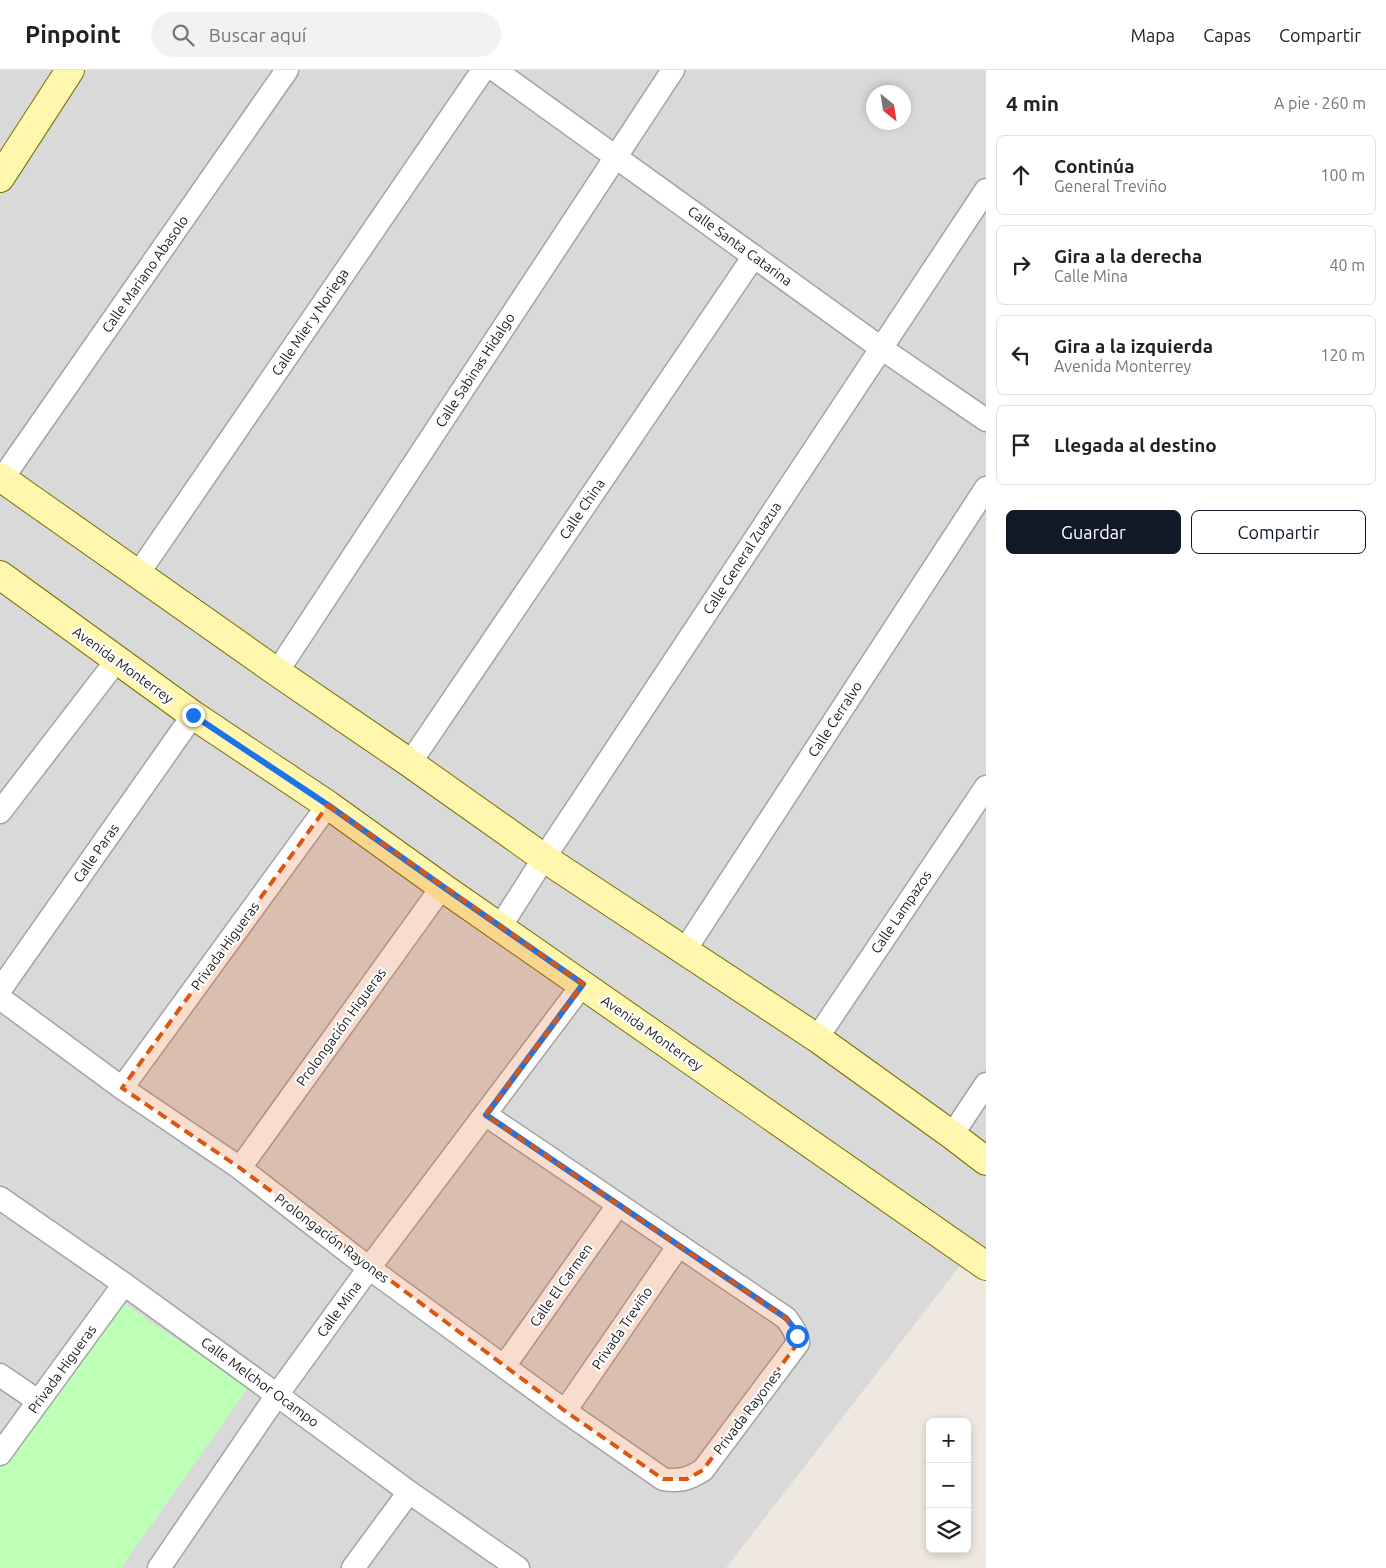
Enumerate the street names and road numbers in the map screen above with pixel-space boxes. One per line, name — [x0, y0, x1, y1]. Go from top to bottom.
street label: Calle Santa Catarina — [685, 203, 795, 289]
street label: Calle Mariano Abasolo — [98, 212, 192, 336]
street label: Calle Mier y Noriega — [268, 265, 352, 379]
street label: Calle Sabinas Hidalgo — [432, 310, 518, 430]
street label: Calle China — [556, 476, 608, 542]
street label: Calle General Zuazua — [700, 499, 784, 617]
street label: Avenida Monterrey — [70, 623, 176, 707]
street label: Calle Cerralvo — [805, 678, 865, 760]
street label: Calle Paras — [70, 821, 122, 885]
street label: Calle Lampazos — [867, 868, 935, 956]
street label: Privada Higueras — [188, 899, 262, 993]
street label: Prolongación Higueras — [293, 965, 389, 1089]
street label: Avenida Monterrey — [598, 992, 706, 1074]
street label: Prolongación Rayones — [272, 1190, 392, 1286]
street label: Calle El Carmen — [526, 1240, 596, 1330]
street label: Calle Mina — [313, 1278, 365, 1340]
street label: Privada Treviño — [588, 1284, 656, 1372]
street label: Privada Higueras — [25, 1322, 99, 1416]
street label: Calle Melchor Ocampo — [198, 1334, 322, 1430]
street label: Privada Rayones — [710, 1366, 784, 1458]

